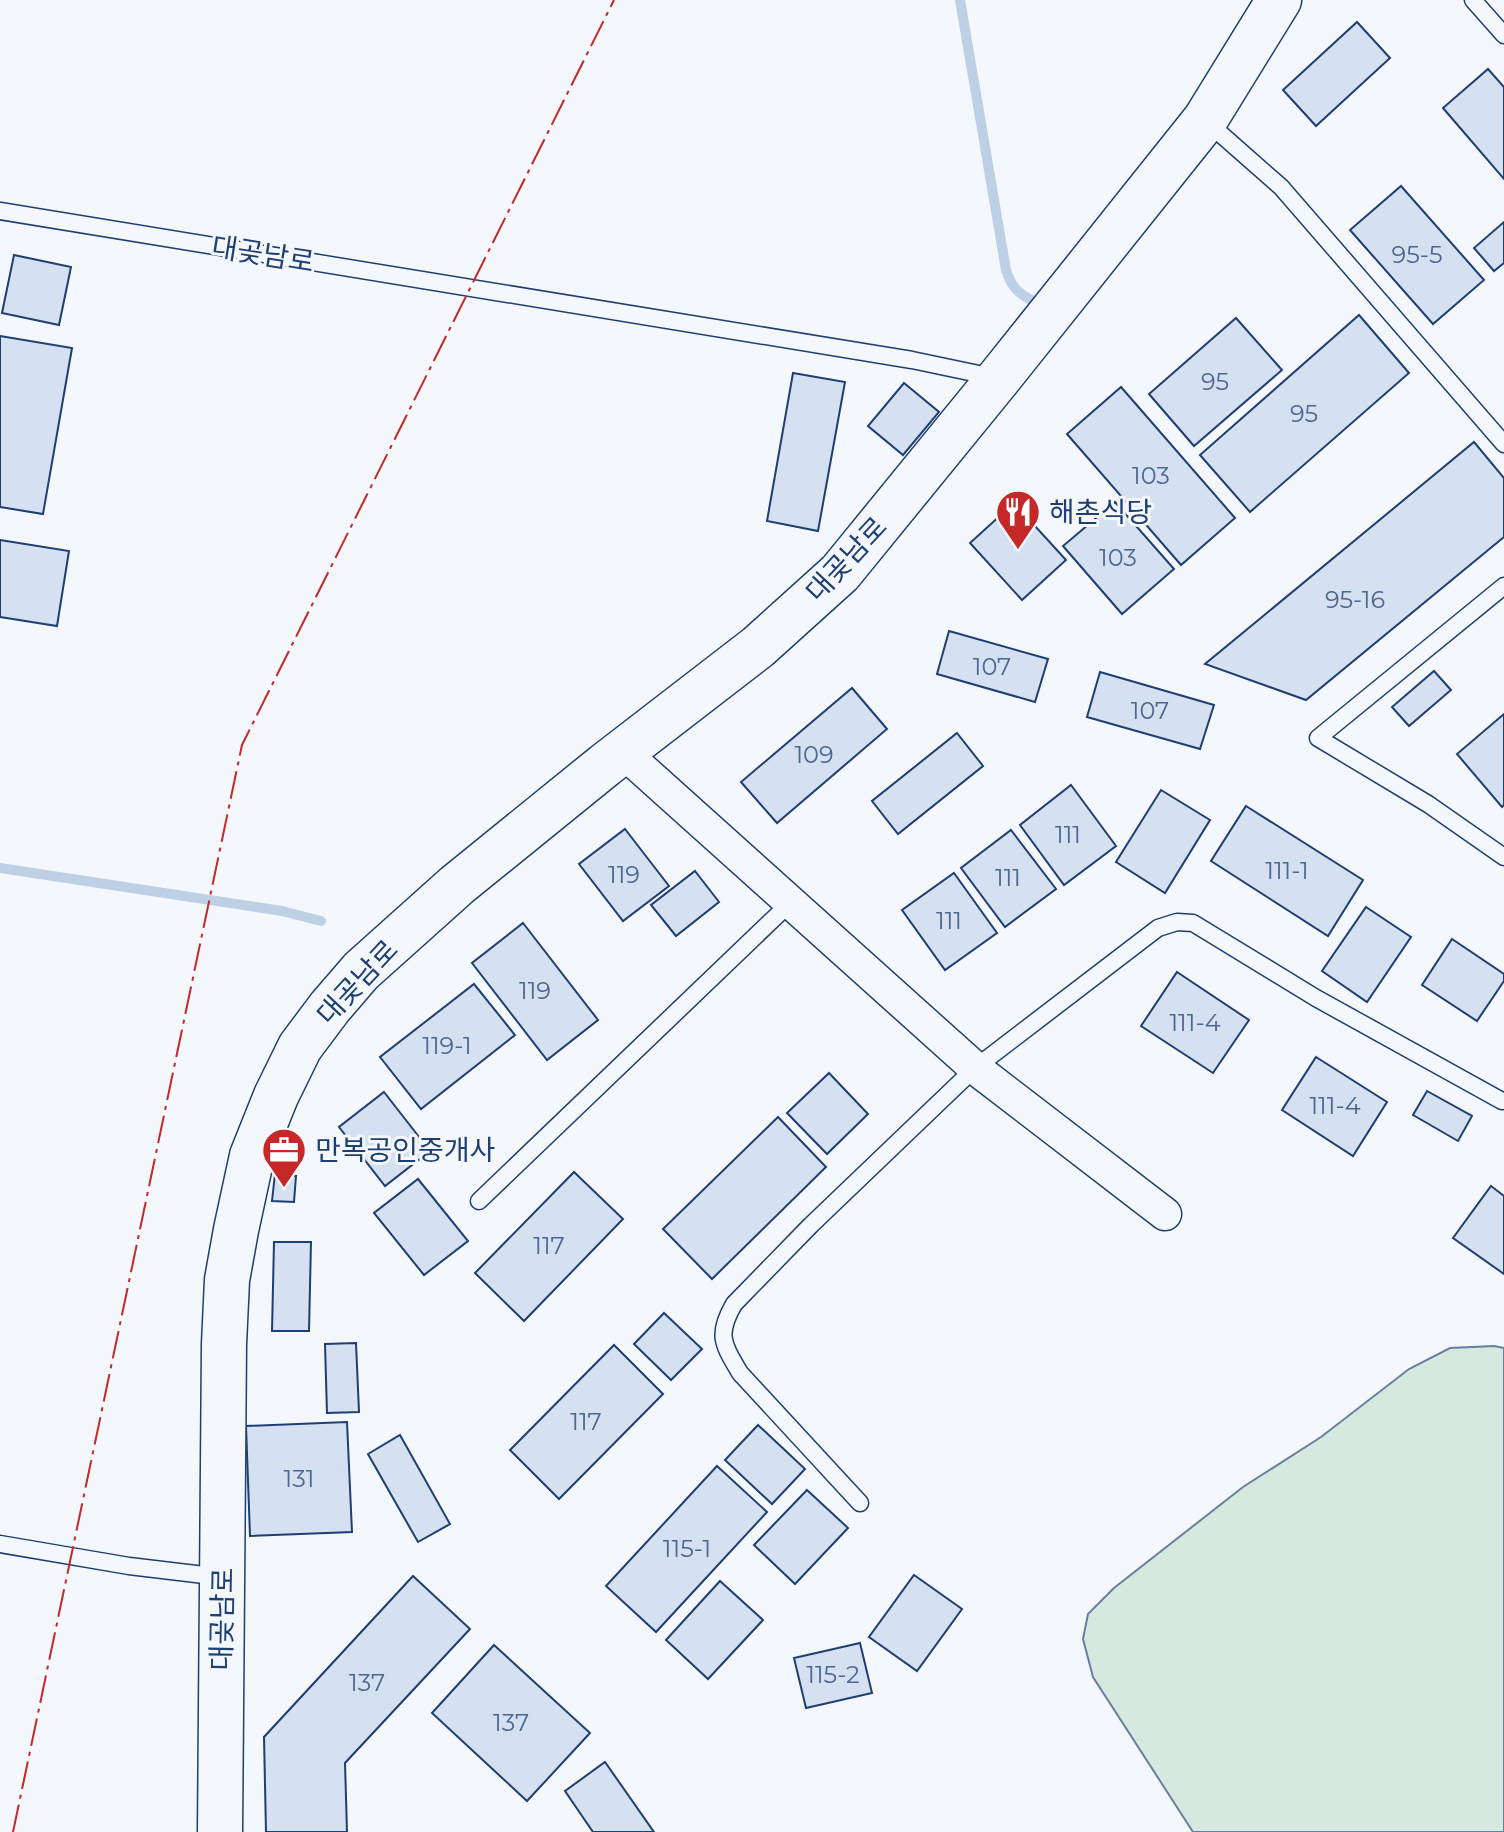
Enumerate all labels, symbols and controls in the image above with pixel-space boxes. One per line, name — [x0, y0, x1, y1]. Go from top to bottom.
street label: 대곶남로 — [209, 229, 317, 279]
house number: 95-5 — [1392, 240, 1442, 269]
house number: 95 — [1201, 367, 1229, 396]
house number: 95 — [1290, 399, 1318, 428]
house number: 103 — [1132, 461, 1170, 490]
restaurant icon: 해촌식당 — [994, 488, 1042, 551]
place label: 해촌식당 — [1049, 495, 1152, 529]
street label: 대곶남로 — [798, 510, 894, 608]
house number: 103 — [1099, 543, 1137, 572]
house number: 95-16 — [1325, 585, 1385, 614]
house number: 107 — [973, 652, 1011, 681]
house number: 107 — [1131, 696, 1169, 725]
house number: 109 — [794, 740, 834, 769]
house number: 111 — [1055, 820, 1081, 849]
house number: 111-1 — [1265, 856, 1309, 885]
house number: 119 — [608, 860, 640, 889]
house number: 111 — [995, 863, 1021, 892]
house number: 111 — [936, 906, 962, 935]
street label: 대곶남로 — [309, 933, 405, 1031]
house number: 119 — [519, 976, 551, 1005]
house number: 111-4 — [1169, 1008, 1221, 1037]
house number: 119-1 — [422, 1031, 472, 1060]
house number: 111-4 — [1309, 1091, 1361, 1120]
office icon: 만복공인중개사 — [260, 1126, 308, 1189]
place label: 만복공인중개사 — [315, 1133, 495, 1167]
house number: 117 — [533, 1231, 565, 1260]
house number: 117 — [570, 1407, 602, 1436]
house number: 131 — [284, 1464, 314, 1493]
house number: 115-1 — [663, 1534, 711, 1563]
street label: 대곶남로 — [204, 1567, 240, 1671]
house number: 115-2 — [806, 1660, 860, 1689]
house number: 137 — [349, 1668, 385, 1697]
house number: 137 — [493, 1708, 529, 1737]

